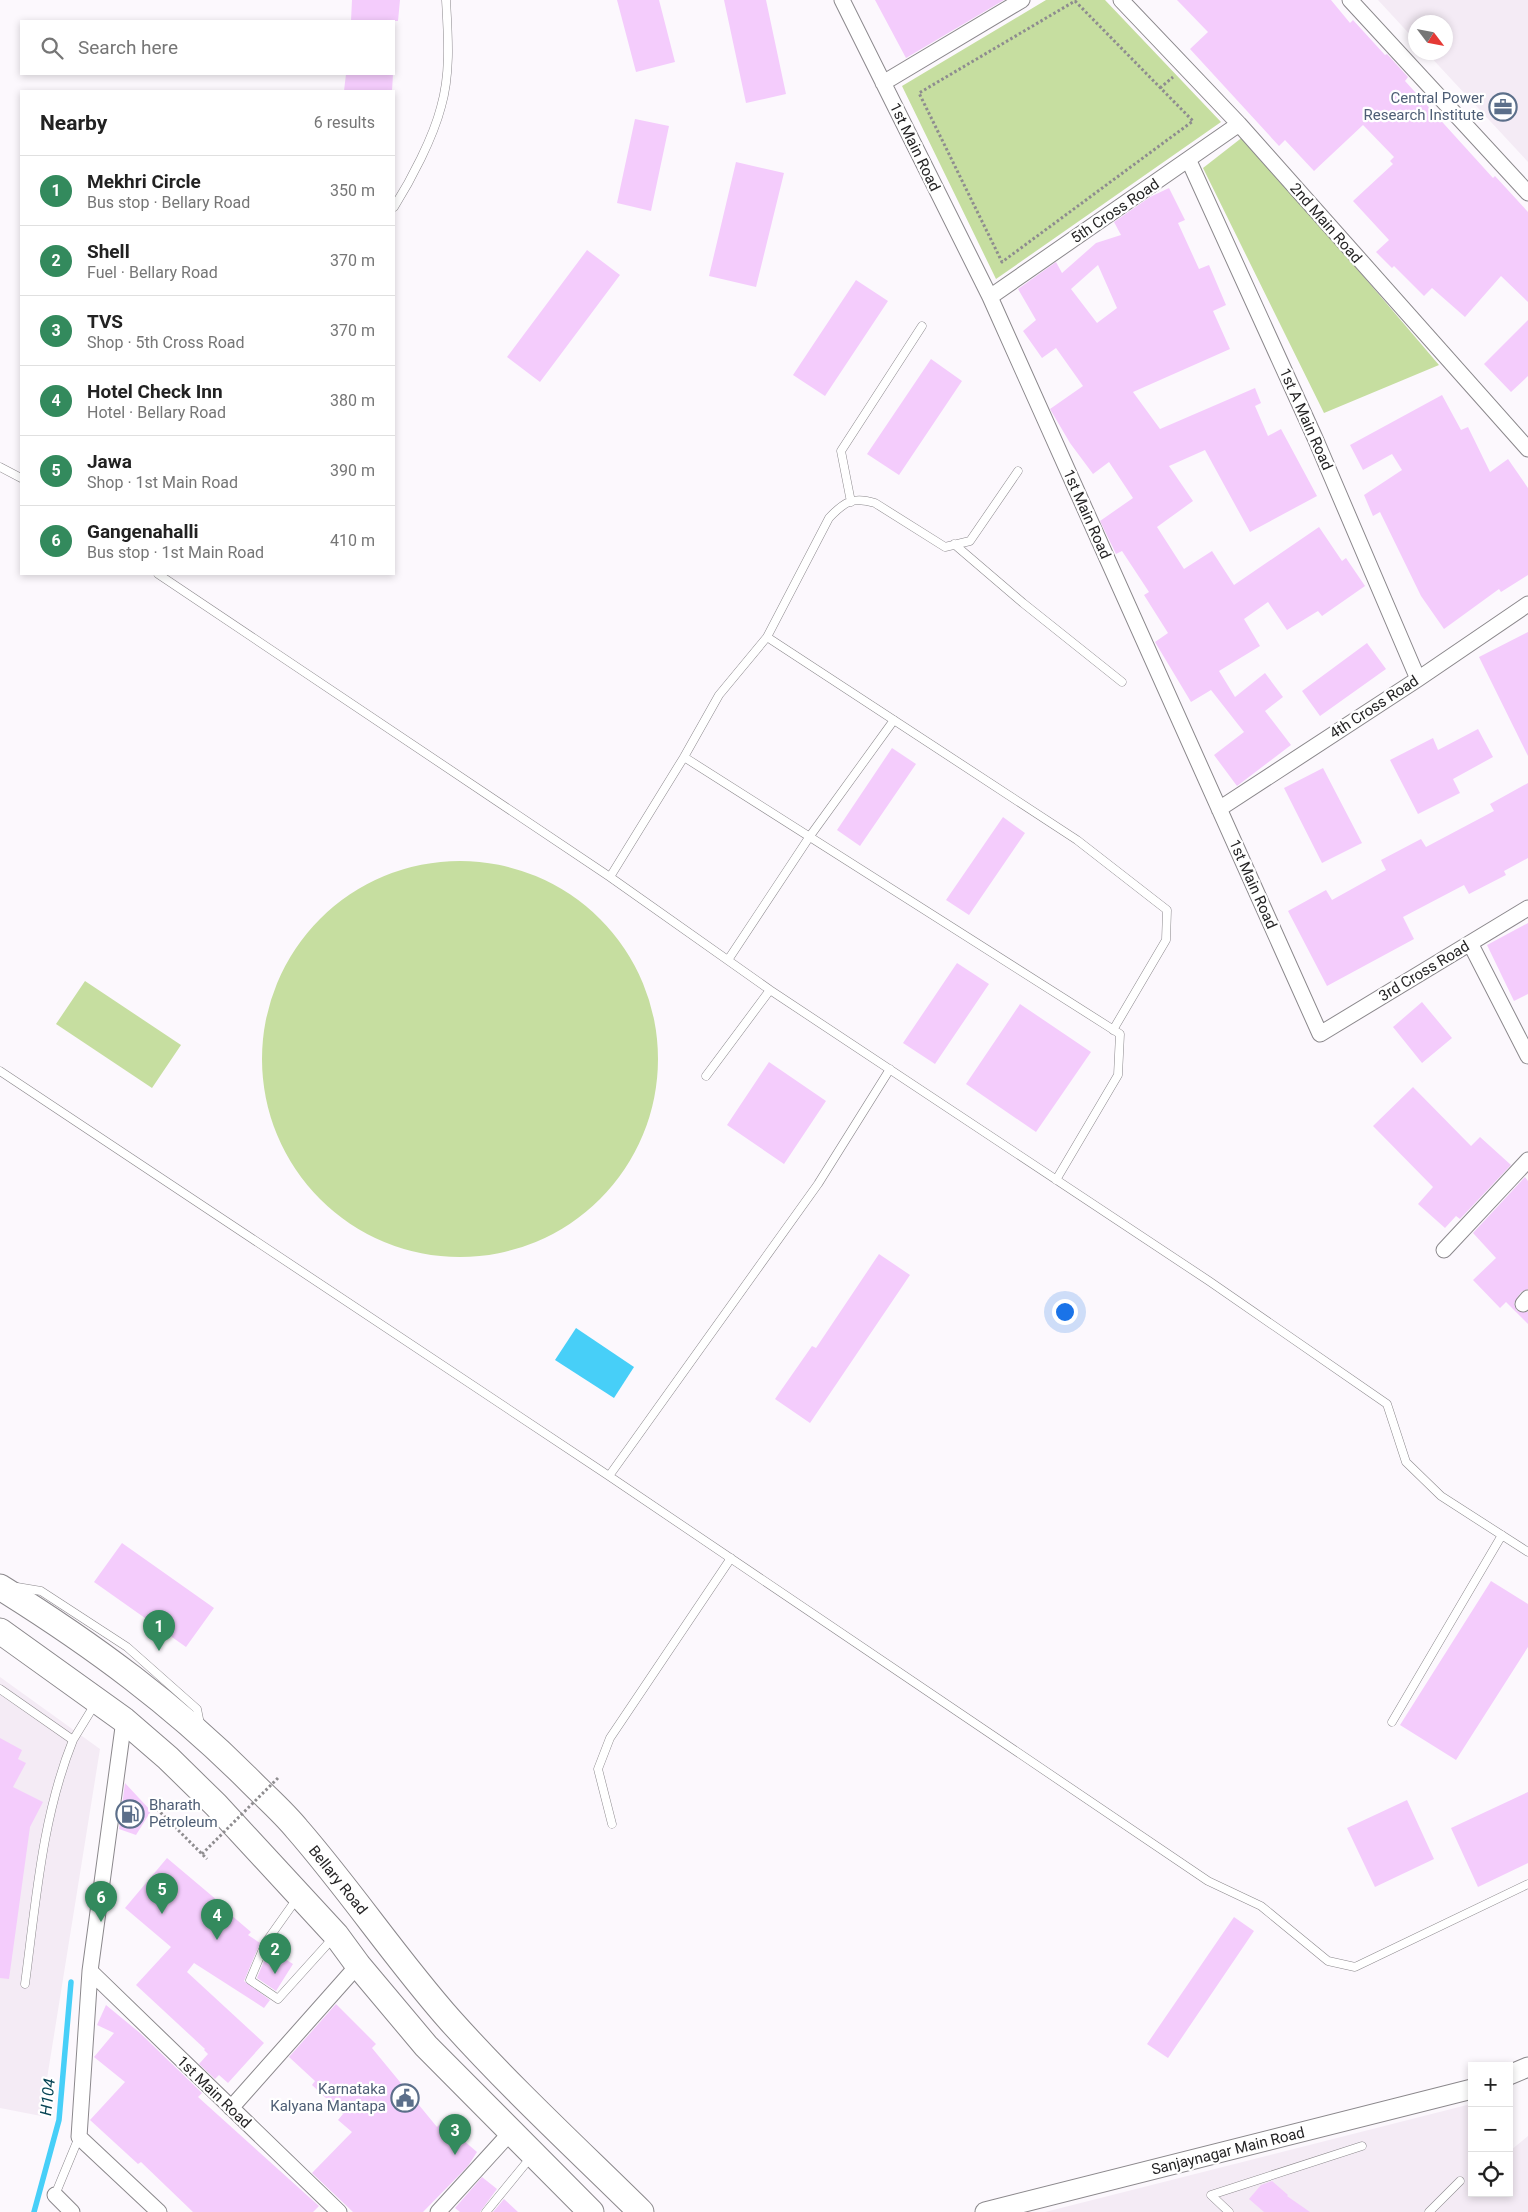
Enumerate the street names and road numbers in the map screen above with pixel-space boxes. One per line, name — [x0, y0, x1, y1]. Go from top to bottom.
street label: 1st Main Road — [886, 100, 944, 194]
street label: 5th Cross Road — [1068, 175, 1162, 247]
street label: 2nd Main Road — [1286, 179, 1366, 267]
street label: 1st A Main Road — [1275, 365, 1337, 473]
street label: 1st Main Road — [1059, 466, 1115, 562]
street label: 4th Cross Road — [1326, 672, 1422, 742]
street label: 1st Main Road — [1225, 836, 1281, 932]
street label: 3rd Cross Road — [1375, 937, 1473, 1005]
street label: Bellary Road — [305, 1842, 371, 1918]
street label: 1st Main Road — [173, 2052, 255, 2132]
street label: Sanjaynagar Main Road — [1150, 2123, 1306, 2179]

